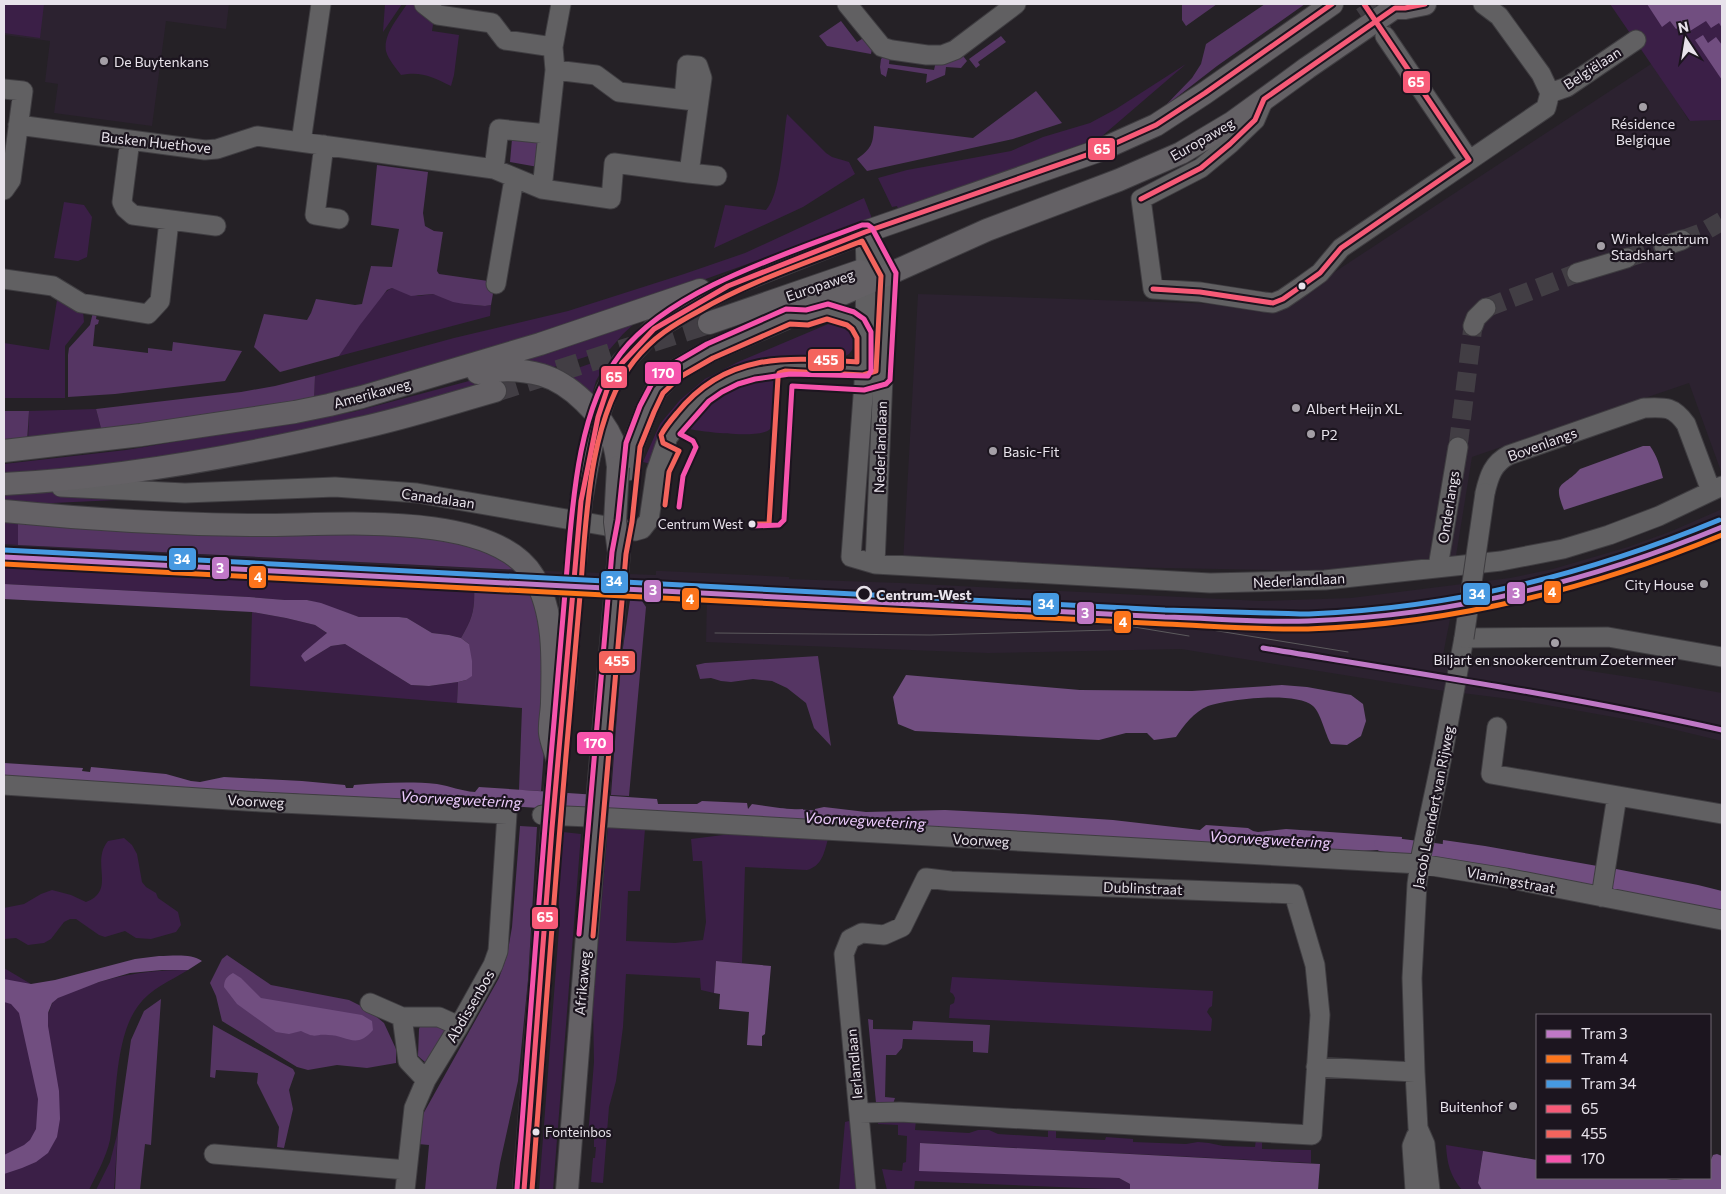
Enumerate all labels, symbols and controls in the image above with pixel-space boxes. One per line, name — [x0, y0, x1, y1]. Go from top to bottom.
north arrow — [1661, 15, 1711, 65]
text: N — [1676, 17, 1690, 36]
street label: Belgiëlaan — [1560, 43, 1624, 93]
place label: De Buytenkans — [114, 53, 209, 70]
marker: De Buytenkans — [98, 55, 110, 67]
line badge: 65 — [1402, 70, 1431, 94]
text: 65 — [1408, 73, 1424, 90]
marker: Résidence Belgique — [1637, 101, 1649, 113]
street label: Europaweg — [1167, 114, 1237, 164]
place label: Résidence Belgique — [1611, 115, 1675, 148]
street label: Busken Huethove — [100, 128, 212, 156]
line badge: 65 — [1087, 137, 1116, 161]
text: 65 — [1094, 140, 1110, 157]
place label: Winkelcentrum Stadshart — [1611, 230, 1709, 263]
marker: Winkelcentrum Stadshart — [1595, 240, 1607, 252]
street label: Europaweg — [784, 265, 857, 305]
unlabelled marker — [1297, 281, 1307, 291]
line badge: 455 — [807, 348, 845, 372]
text: 455 — [814, 351, 838, 368]
line badge: 170 — [644, 361, 682, 385]
text: 170 — [651, 364, 675, 381]
line badge: 65 — [600, 365, 628, 389]
text: 65 — [606, 368, 622, 385]
street label: Amerikaweg — [332, 374, 413, 411]
place label: Albert Heijn XL — [1306, 400, 1402, 417]
street label: Nederlandlaan — [870, 401, 890, 493]
marker: Albert Heijn XL — [1290, 402, 1302, 414]
street label: Bovenlangs — [1505, 424, 1579, 464]
place label: P2 — [1321, 426, 1338, 443]
marker: P2 — [1305, 428, 1317, 440]
place label: Basic-Fit — [1003, 443, 1060, 460]
marker: Basic-Fit — [987, 445, 999, 457]
street label: Onderlangs — [1434, 469, 1462, 545]
street label: Canadalaan — [400, 484, 476, 512]
place label: Centrum West — [658, 516, 743, 532]
marker: Centrum West — [747, 519, 757, 529]
line badge: 34 — [168, 547, 197, 571]
text: 34 — [174, 550, 191, 567]
line badge: 3 — [211, 556, 230, 580]
text: 3 — [216, 559, 224, 576]
line badge: 4 — [248, 565, 267, 589]
text: 4 — [254, 568, 263, 585]
street label: Nederlandlaan — [1253, 569, 1345, 591]
line badge: 34 — [600, 570, 629, 594]
text: 34 — [606, 572, 623, 589]
place label: City House — [1625, 576, 1694, 593]
marker: City House — [1698, 578, 1710, 590]
line badge: 3 — [643, 579, 662, 603]
line badge: 4 — [1543, 580, 1562, 604]
text: 3 — [649, 581, 657, 598]
line badge: 3 — [1506, 581, 1526, 605]
line badge: 34 — [1462, 582, 1491, 606]
text: 4 — [1548, 583, 1557, 600]
text: 3 — [1512, 584, 1520, 601]
text: 34 — [1469, 585, 1486, 602]
marker: Centrum-West — [856, 586, 872, 602]
place label: Centrum-West — [876, 586, 972, 603]
line badge: 4 — [681, 587, 700, 611]
text: 4 — [686, 590, 695, 607]
line badge: 34 — [1032, 592, 1060, 616]
text: 34 — [1038, 595, 1055, 612]
line badge: 3 — [1076, 601, 1095, 625]
text: 3 — [1081, 604, 1089, 621]
line badge: 4 — [1113, 610, 1132, 634]
text: 4 — [1119, 613, 1128, 630]
marker: Biljart en snookercentrum Zoetermeer — [1549, 637, 1561, 649]
line badge: 455 — [598, 650, 636, 674]
place label: Biljart en snookercentrum Zoetermeer — [1434, 651, 1677, 668]
text: 455 — [605, 652, 629, 669]
street label: Jacob Leendert van Rijweg — [1409, 724, 1457, 890]
line badge: 170 — [576, 731, 614, 755]
text: 170 — [583, 734, 607, 751]
water label: Voorwegwetering — [400, 787, 523, 811]
street label: Voorweg — [227, 791, 285, 811]
water label: Voorwegwetering — [804, 808, 927, 832]
water label: Voorwegwetering — [1209, 827, 1332, 851]
street label: Voorweg — [952, 830, 1010, 850]
street label: Vlamingstraat — [1465, 863, 1557, 897]
street label: Dublinstraat — [1103, 878, 1183, 898]
line badge: 65 — [531, 906, 559, 930]
text: 65 — [537, 908, 553, 925]
street label: Afrikaweg — [571, 950, 593, 1016]
street label: Abdissenbos — [442, 967, 498, 1045]
legend — [1536, 1014, 1711, 1179]
text: Tram 3 — [1581, 1024, 1628, 1042]
street label: Ierlandlaan — [842, 1028, 866, 1100]
text: Tram 4 — [1581, 1049, 1628, 1067]
text: Tram 34 — [1581, 1074, 1637, 1092]
place label: Buitenhof — [1440, 1098, 1503, 1115]
text: 65 — [1581, 1099, 1599, 1117]
marker: Buitenhof — [1507, 1100, 1519, 1112]
place label: Fonteinbos — [545, 1124, 612, 1140]
text: 455 — [1581, 1124, 1607, 1142]
marker: Fonteinbos — [531, 1127, 541, 1137]
text: 170 — [1581, 1149, 1605, 1167]

